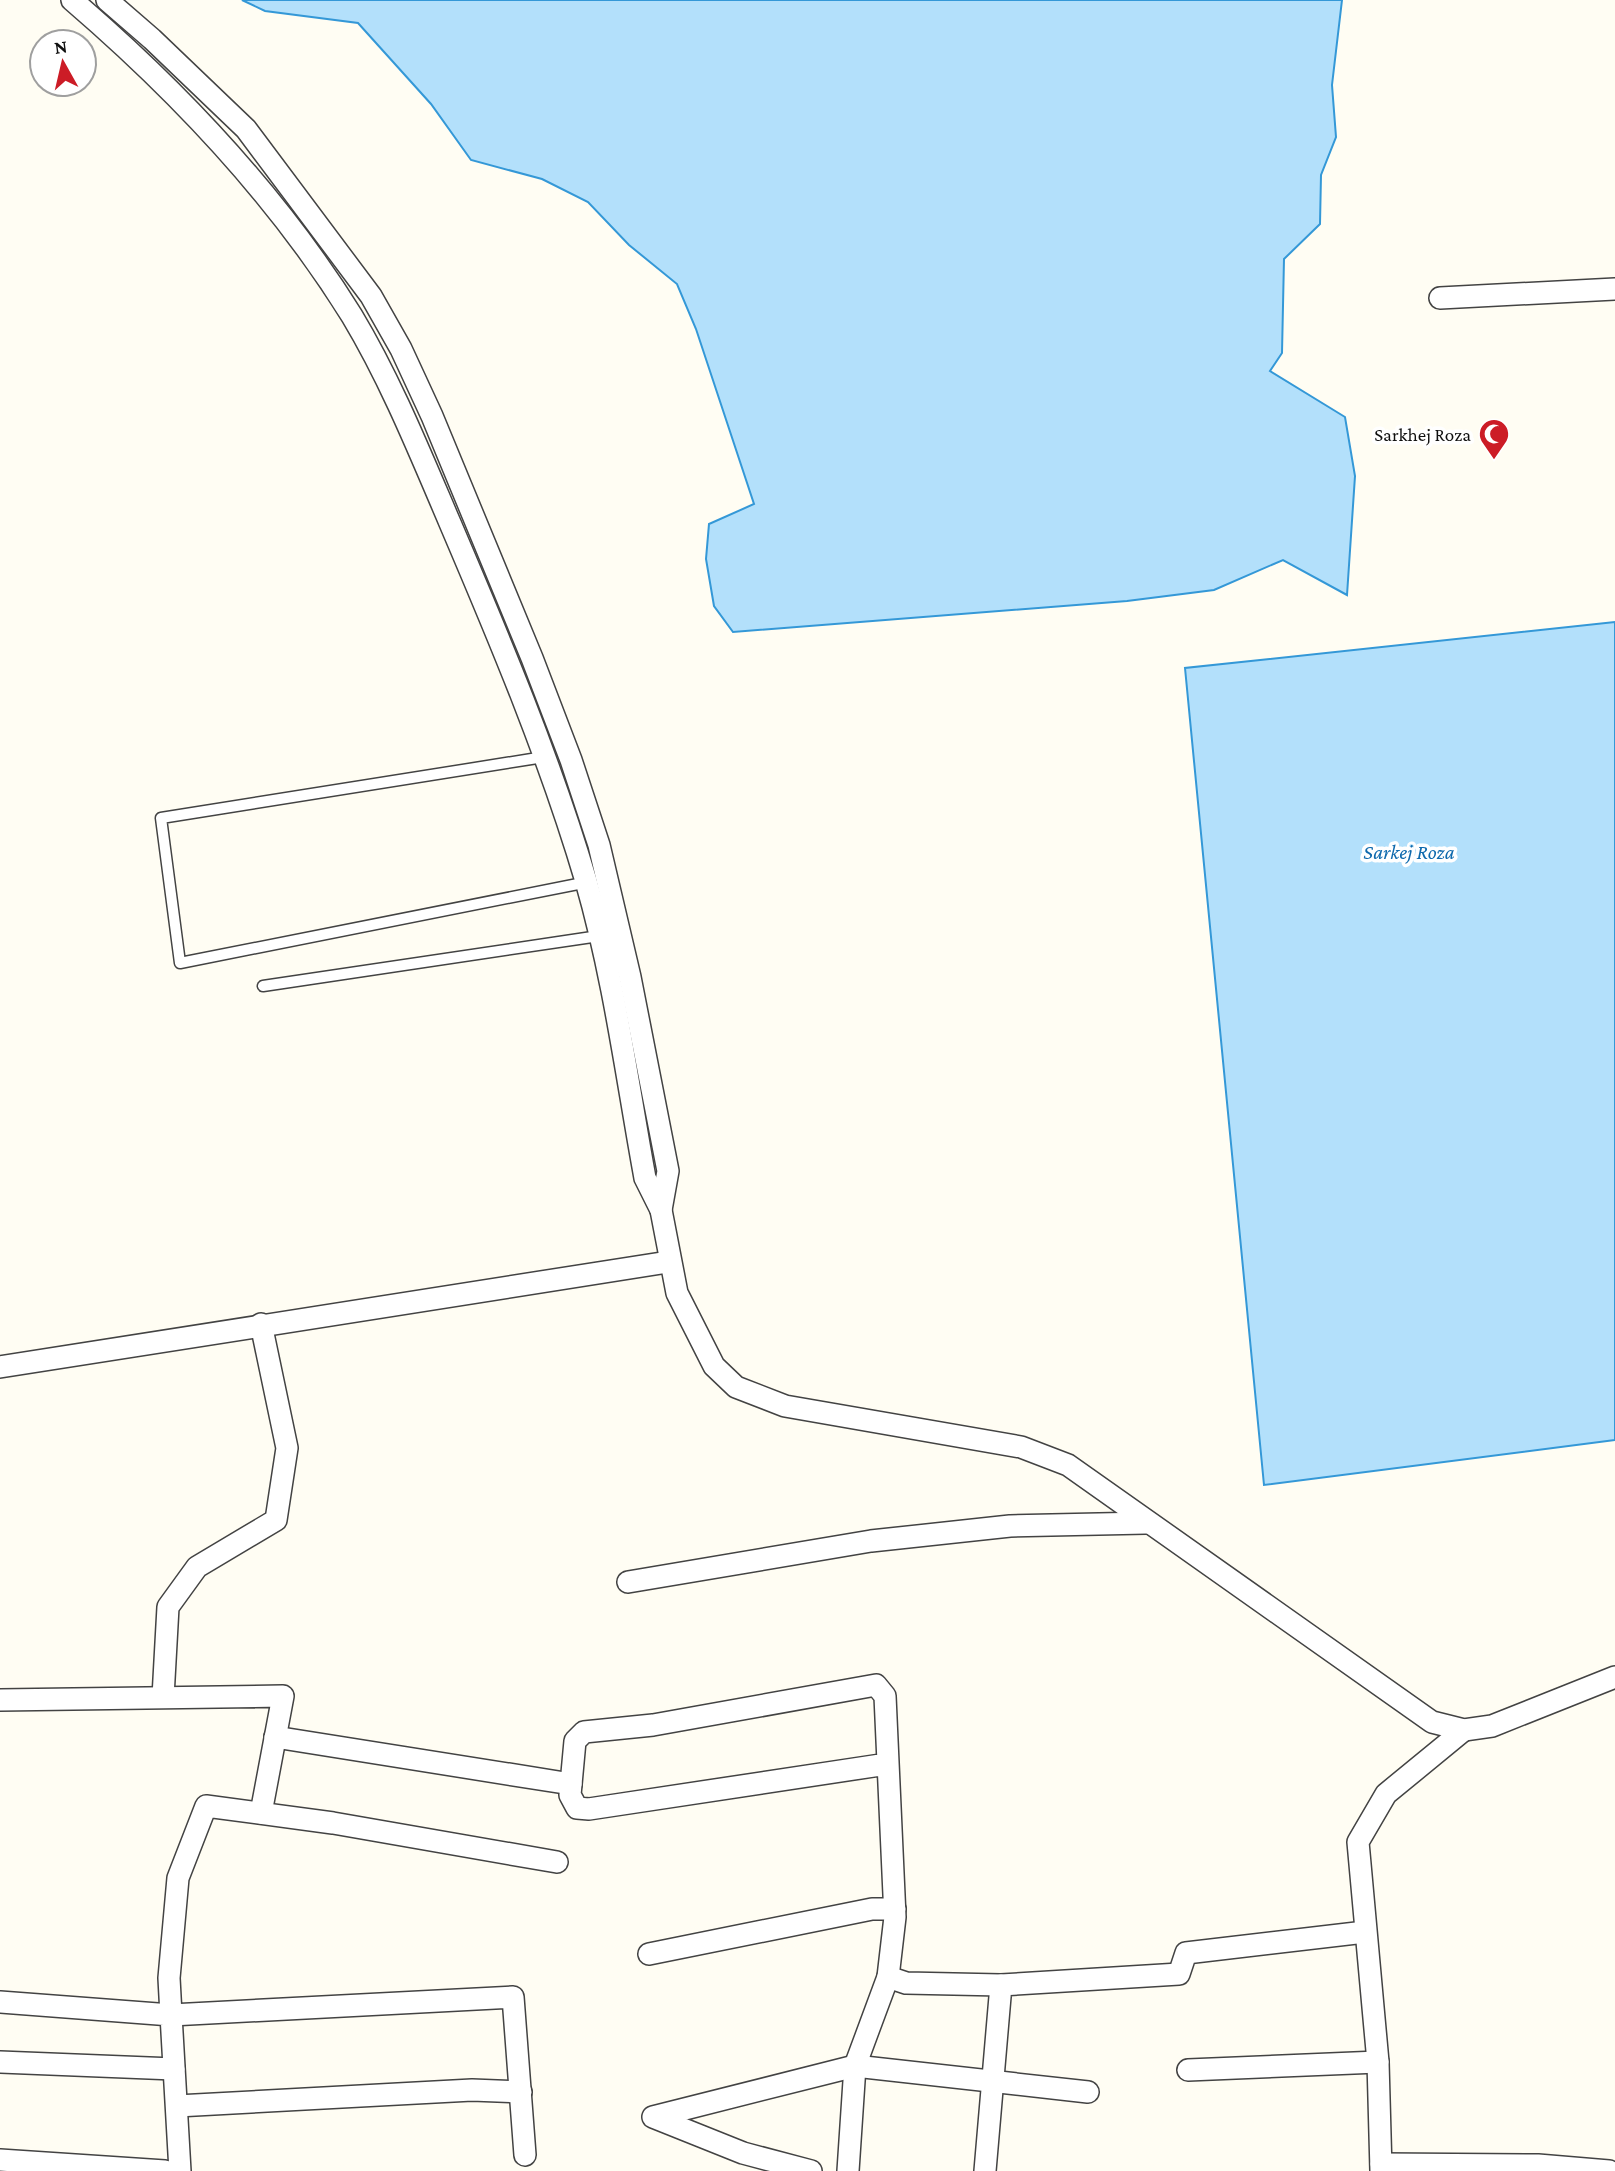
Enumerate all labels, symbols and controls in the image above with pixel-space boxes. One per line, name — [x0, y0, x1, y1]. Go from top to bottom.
north arrow — [28, 28, 98, 98]
text: N — [53, 35, 69, 58]
mosque icon: Sarkhej Roza — [1477, 417, 1511, 461]
place label: Sarkhej Roza — [1374, 424, 1471, 446]
water label: Sarkej Roza — [1363, 840, 1455, 864]

